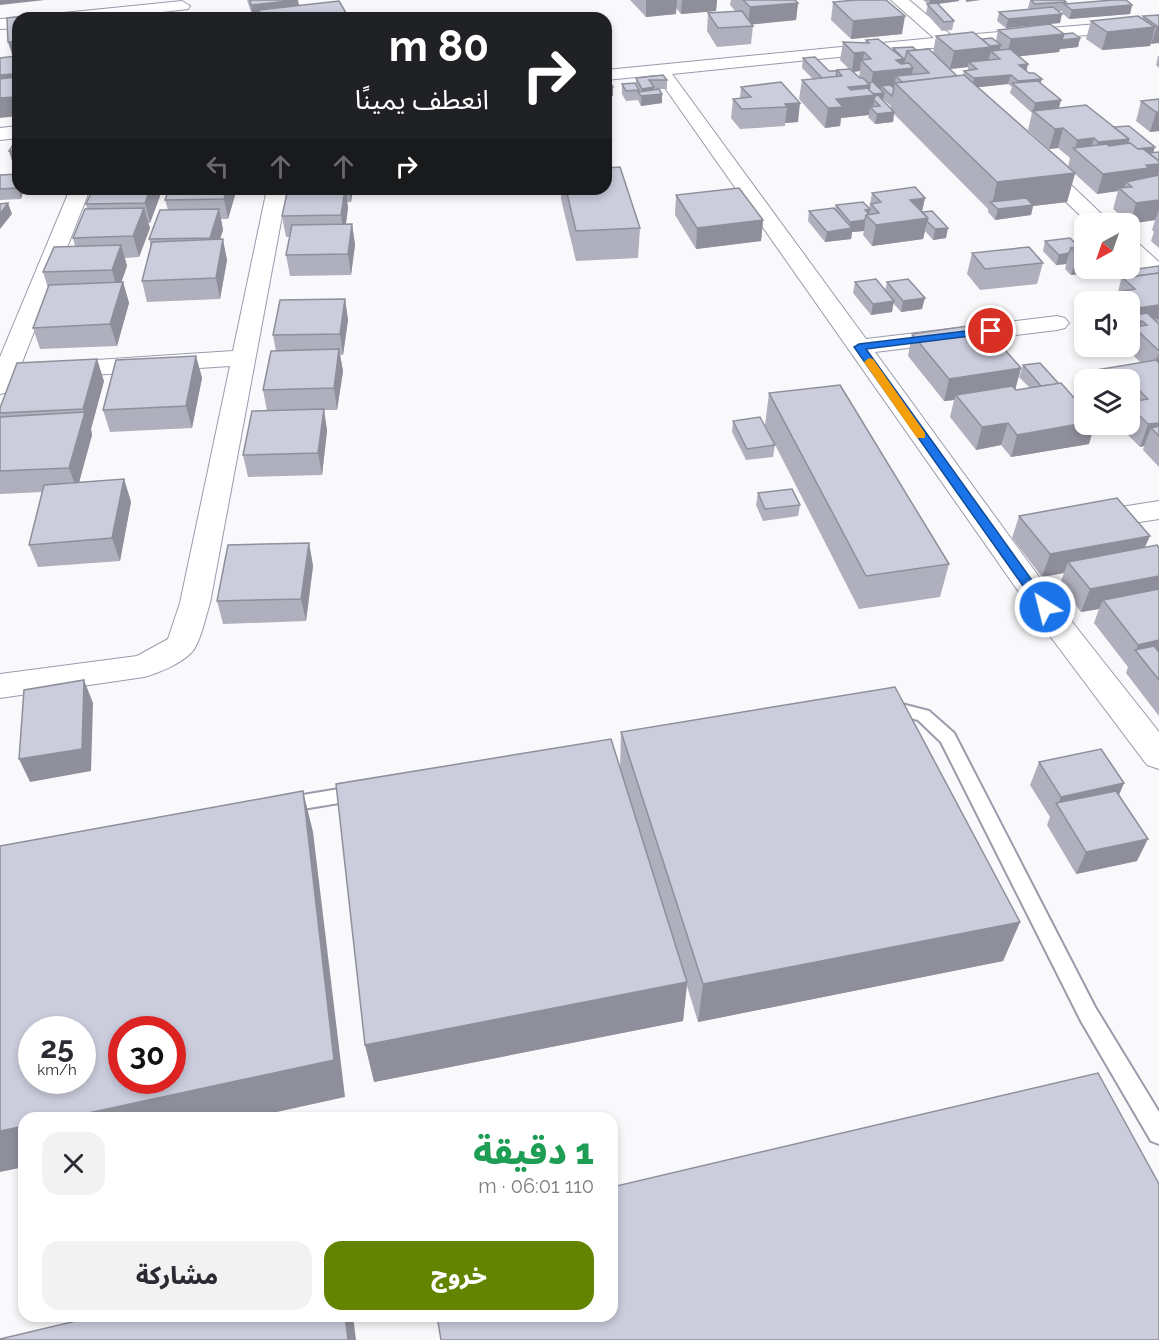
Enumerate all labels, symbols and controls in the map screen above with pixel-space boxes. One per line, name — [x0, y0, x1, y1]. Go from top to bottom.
text: 80 m — [389, 22, 489, 71]
icon: right — [510, 36, 588, 114]
text: انعطف يمينًا — [355, 84, 489, 115]
icon: left — [201, 150, 234, 183]
icon: ahead — [264, 150, 297, 183]
icon: ahead — [327, 150, 360, 183]
icon: right — [390, 150, 423, 183]
north arrow — [1074, 213, 1140, 279]
map controls — [1074, 213, 1140, 435]
button: sound — [1074, 291, 1140, 357]
pin — [965, 305, 1016, 356]
icon: arrive — [974, 314, 1007, 347]
button: layers — [1074, 369, 1140, 435]
position arrow — [1013, 575, 1077, 639]
speed limit sign: 30 — [108, 1016, 186, 1094]
text: 25 — [40, 1030, 74, 1065]
text: km/h — [37, 1061, 77, 1079]
text: 1 دقيقة — [473, 1130, 594, 1172]
button: close — [42, 1132, 105, 1195]
text: 110 m · 06:01 — [478, 1174, 594, 1198]
button: مشاركة — [42, 1241, 312, 1310]
button: خروج — [324, 1241, 594, 1310]

